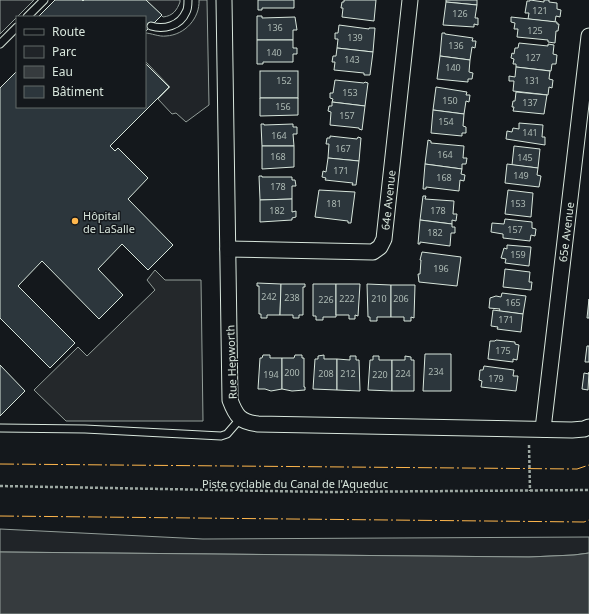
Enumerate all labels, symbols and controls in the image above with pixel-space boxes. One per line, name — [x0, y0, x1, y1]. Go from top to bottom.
house number: 121 — [532, 4, 548, 17]
house number: 126 — [452, 7, 468, 20]
legend — [16, 16, 146, 108]
house number: 136 — [267, 21, 283, 34]
text: Route — [52, 23, 85, 40]
house number: 125 — [527, 24, 543, 37]
house number: 139 — [347, 31, 363, 44]
house number: 136 — [448, 39, 464, 52]
text: Parc — [52, 43, 77, 60]
house number: 140 — [266, 46, 282, 59]
house number: 127 — [525, 51, 541, 64]
house number: 143 — [344, 53, 360, 66]
house number: 140 — [445, 61, 461, 74]
text: Eau — [52, 63, 73, 80]
house number: 152 — [276, 74, 292, 87]
house number: 131 — [524, 74, 540, 87]
text: Bâtiment — [52, 83, 104, 100]
house number: 153 — [342, 86, 358, 99]
house number: 150 — [442, 94, 458, 107]
house number: 137 — [522, 96, 538, 109]
house number: 156 — [275, 100, 291, 113]
house number: 157 — [339, 109, 355, 122]
house number: 154 — [438, 115, 454, 128]
house number: 141 — [522, 126, 538, 139]
house number: 164 — [271, 129, 287, 142]
house number: 167 — [335, 142, 351, 155]
house number: 164 — [437, 148, 453, 161]
house number: 168 — [270, 150, 286, 163]
house number: 145 — [517, 151, 533, 164]
house number: 171 — [333, 164, 349, 177]
street label: 64e Avenue — [377, 169, 399, 231]
house number: 149 — [513, 169, 529, 182]
house number: 168 — [436, 171, 452, 184]
house number: 178 — [270, 180, 286, 193]
house number: 181 — [326, 197, 342, 210]
house number: 153 — [510, 197, 526, 210]
street label: 65e Avenue — [555, 201, 577, 263]
house number: 182 — [269, 204, 285, 217]
house number: 178 — [430, 204, 446, 217]
place label: Hôpital de LaSalle — [83, 208, 135, 236]
marker: Hôpital de LaSalle — [70, 216, 80, 226]
house number: 157 — [507, 223, 523, 236]
house number: 182 — [427, 226, 443, 239]
house number: 159 — [510, 248, 526, 261]
house number: 196 — [433, 262, 449, 275]
house number: 242 — [261, 290, 277, 303]
house number: 238 — [284, 291, 300, 304]
house number: 222 — [339, 292, 355, 305]
house number: 210 — [371, 292, 387, 305]
house number: 206 — [393, 292, 409, 305]
house number: 226 — [318, 293, 334, 306]
house number: 165 — [505, 296, 521, 309]
house number: 171 — [498, 313, 514, 326]
street label: Rue Hepworth — [222, 325, 240, 399]
house number: 175 — [495, 344, 511, 357]
house number: 234 — [428, 365, 444, 378]
house number: 200 — [284, 366, 300, 379]
house number: 208 — [318, 367, 334, 380]
house number: 212 — [340, 367, 356, 380]
house number: 224 — [395, 367, 411, 380]
house number: 194 — [263, 368, 279, 381]
house number: 220 — [372, 368, 388, 381]
house number: 179 — [488, 372, 504, 385]
street label: Piste cyclable du Canal de l'Aqueduc — [202, 476, 388, 491]

